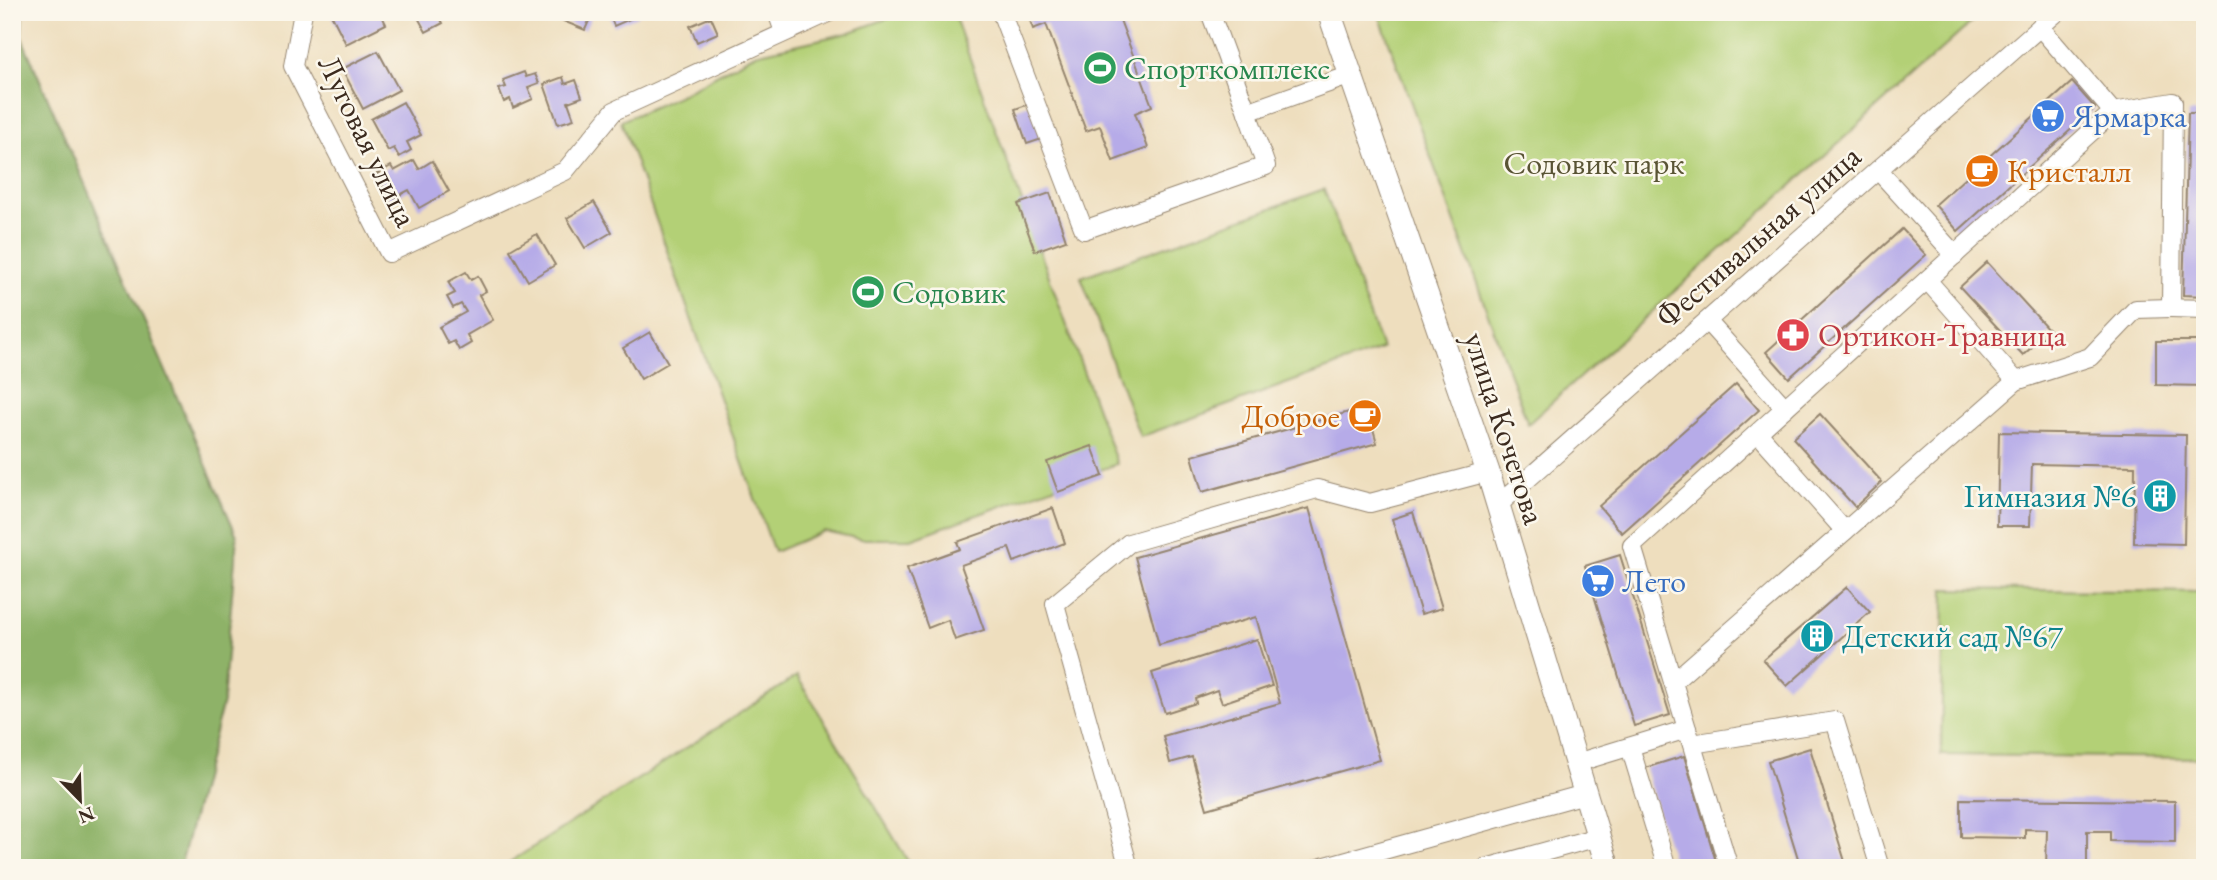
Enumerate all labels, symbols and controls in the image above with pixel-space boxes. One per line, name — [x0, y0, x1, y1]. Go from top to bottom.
place label: Спорткомплекс — [1124, 47, 1330, 89]
street label: Луговая улица — [308, 48, 428, 234]
sports icon: Спорткомплекс — [1081, 49, 1119, 87]
place label: Ярмарка — [2071, 95, 2187, 137]
supermarket icon: Ярмарка — [2029, 97, 2067, 135]
street label: Фестивальная улица — [1647, 135, 1870, 337]
park label: Содовик парк — [1503, 142, 1685, 184]
place label: Кристалл — [2007, 150, 2131, 192]
cafe icon: Кристалл — [1963, 152, 2001, 190]
place label: Содовик — [892, 271, 1006, 313]
sports icon: Содовик — [849, 273, 887, 311]
place label: Ортикон-Травница — [1818, 314, 2067, 356]
pharmacy icon: Ортикон-Травница — [1774, 316, 1812, 354]
street label: улица Кочетова — [1454, 327, 1556, 530]
place label: Доброе — [1242, 395, 1340, 437]
cafe icon: Доброе — [1346, 397, 1384, 435]
place label: Гимназия №6 — [1964, 475, 2136, 517]
building icon: Гимназия №6 — [2141, 477, 2179, 515]
place label: Лето — [1622, 560, 1686, 602]
supermarket icon: Лето — [1579, 562, 1617, 600]
place label: Детский сад №67 — [1842, 615, 2064, 657]
building icon: Детский сад №67 — [1798, 617, 1836, 655]
north arrow — [46, 764, 116, 834]
text: N — [74, 801, 98, 830]

